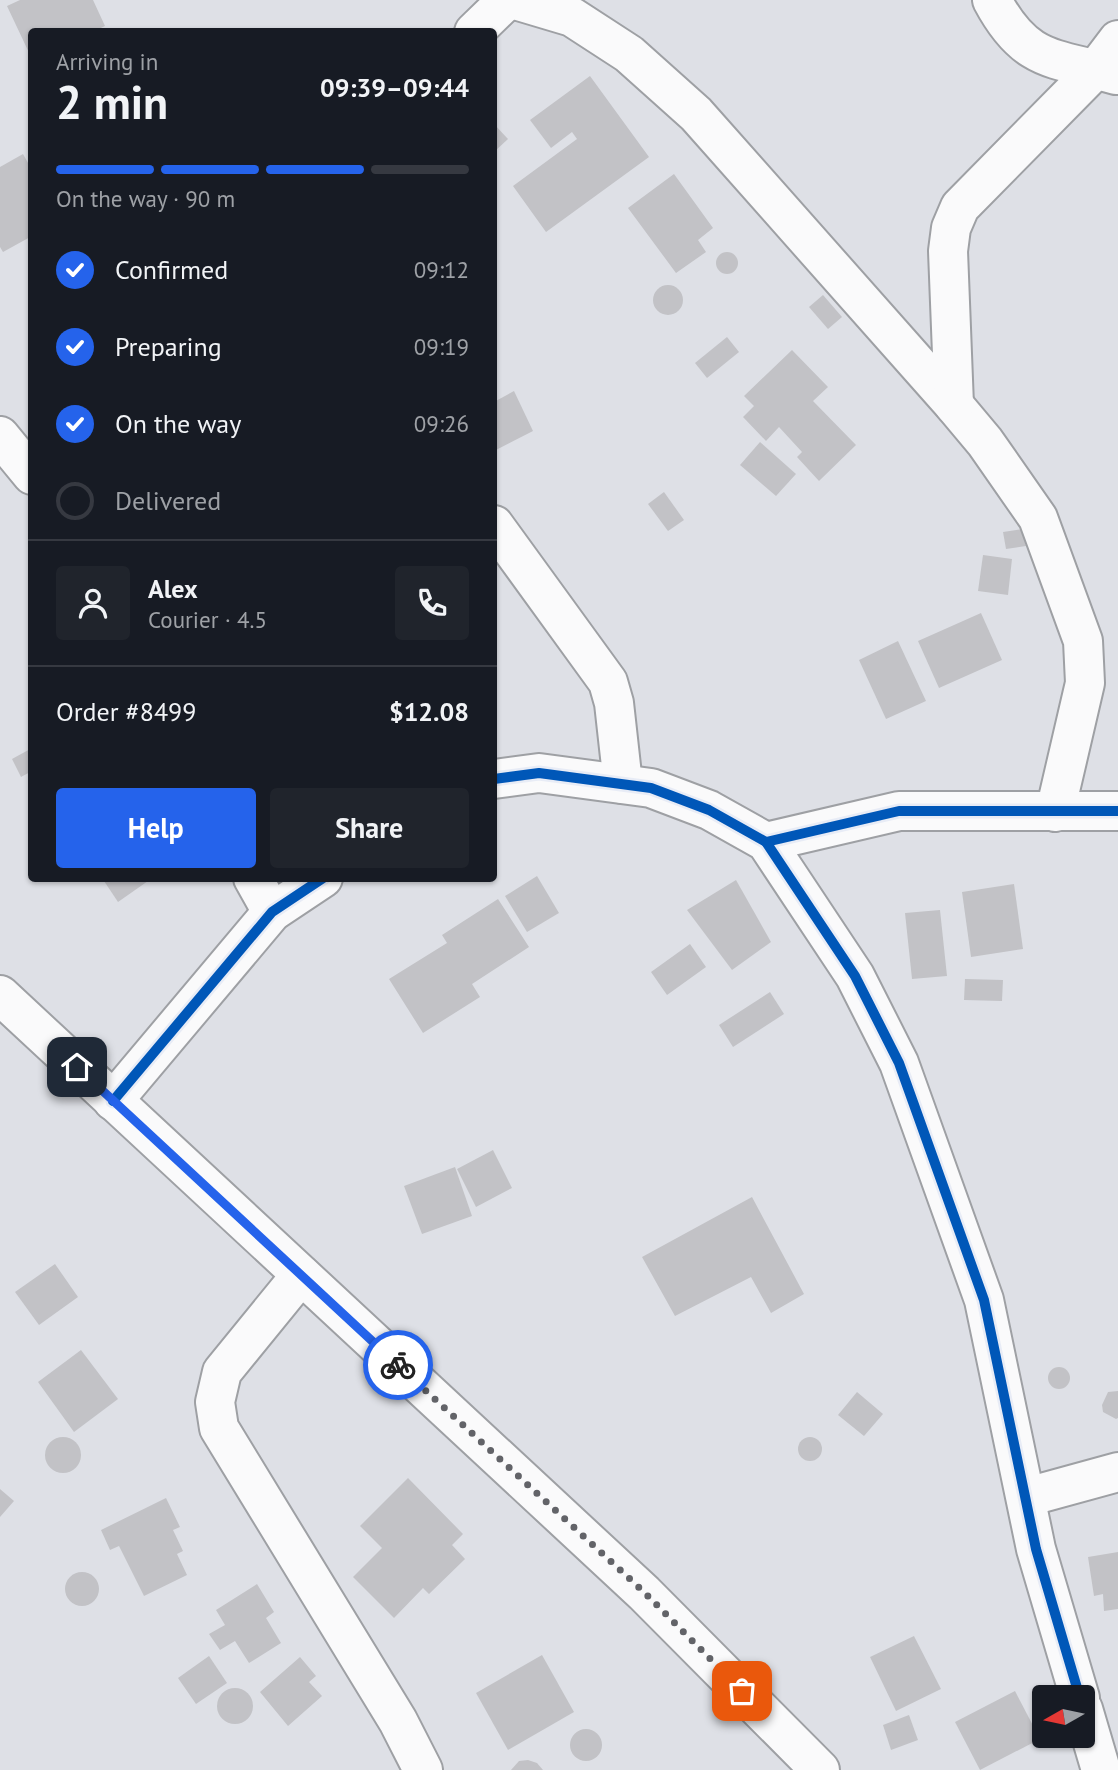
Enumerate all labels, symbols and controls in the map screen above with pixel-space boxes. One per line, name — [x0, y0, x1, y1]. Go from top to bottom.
text: Arriving in — [56, 47, 158, 76]
text: 09:39–09:44 — [320, 71, 469, 104]
text: 2 min — [56, 72, 168, 132]
text: On the way · 90 m — [56, 184, 235, 213]
icon: check — [56, 251, 94, 289]
text: Confirmed — [115, 253, 228, 286]
text: 09:12 — [414, 255, 469, 284]
icon: check — [56, 328, 94, 366]
text: Preparing — [115, 330, 222, 363]
text: 09:19 — [414, 332, 469, 361]
icon: check — [56, 405, 94, 443]
text: On the way — [115, 407, 241, 440]
text: 09:26 — [414, 409, 469, 438]
text: Delivered — [115, 484, 221, 517]
button: person — [56, 566, 130, 640]
button: phone — [395, 566, 469, 640]
text: Alex — [148, 572, 198, 605]
text: Courier · 4.5 — [148, 605, 267, 634]
text: Order #8499 — [56, 695, 196, 728]
text: $12.08 — [389, 695, 469, 728]
button: Help — [56, 788, 256, 868]
button: Share — [270, 788, 469, 868]
pin — [47, 1037, 107, 1097]
icon: home — [58, 1048, 96, 1086]
courier — [363, 1330, 433, 1400]
icon: bike — [379, 1346, 417, 1384]
pin — [712, 1661, 772, 1721]
icon: bag — [723, 1672, 761, 1710]
north arrow — [1032, 1685, 1096, 1748]
map controls — [1032, 1685, 1095, 1748]

